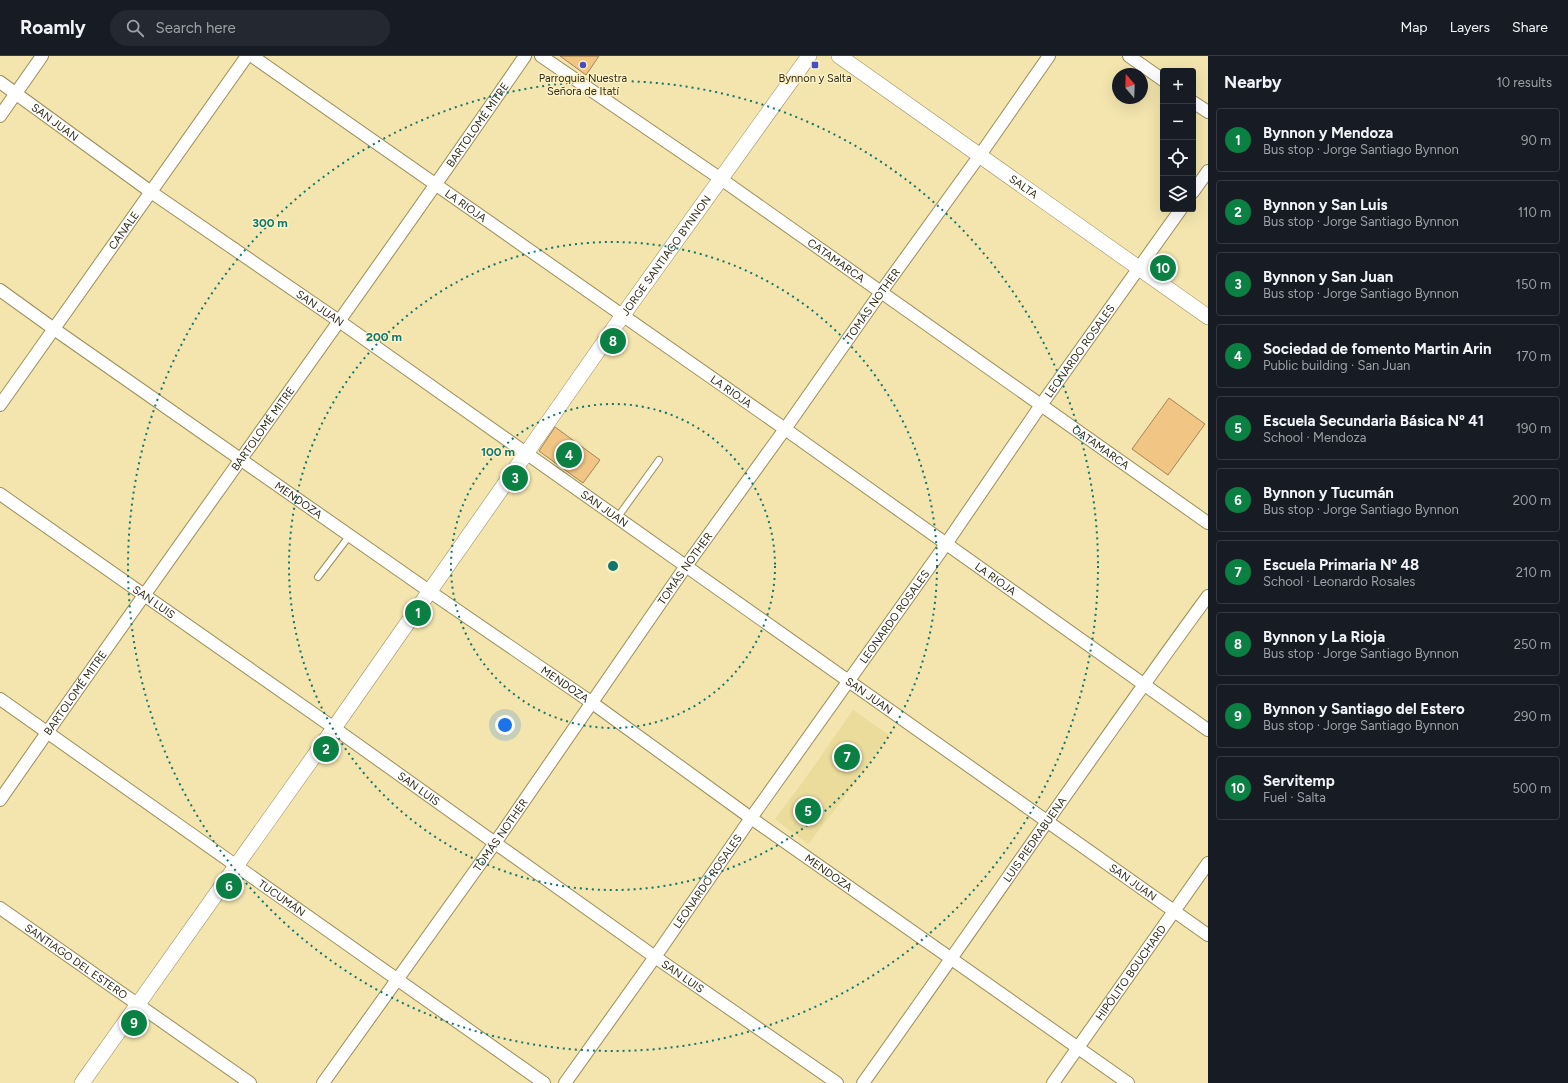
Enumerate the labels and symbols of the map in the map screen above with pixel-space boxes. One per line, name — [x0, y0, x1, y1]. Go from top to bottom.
marker: Parroquia Nuestra Señora de Itatí — [578, 60, 588, 70]
marker: Bynnon y Salta — [810, 60, 820, 70]
north arrow — [1112, 68, 1148, 104]
place label: Parroquia Nuestra Señora de Itatí — [539, 72, 627, 98]
place label: Bynnon y Salta — [778, 72, 852, 85]
street label: BARTOLOMÉ MITRE — [444, 80, 512, 170]
street label: SAN JUAN — [29, 101, 81, 144]
street label: SALTA — [1006, 172, 1040, 202]
street label: LA RIOJA — [442, 187, 489, 225]
street label: JORGE SANTIAGO BYNNON — [619, 193, 714, 318]
street label: CANALE — [106, 209, 142, 252]
text: 300 m — [252, 216, 288, 230]
street label: CATAMARCA — [805, 236, 867, 286]
pin: 10 — [1150, 253, 1176, 283]
street label: TOMÁS NOTHER — [843, 266, 903, 343]
street label: SAN JUAN — [294, 288, 346, 329]
street label: LEONARDO ROSALES — [1042, 302, 1118, 400]
pin: 8 — [600, 326, 626, 356]
text: 200 m — [366, 330, 402, 344]
street label: LA RIOJA — [708, 373, 755, 411]
street label: BARTOLOMÉ MITRE — [229, 384, 297, 473]
street label: CATAMARCA — [1069, 423, 1132, 473]
pin: 4 — [556, 440, 582, 470]
text: 100 m — [481, 445, 515, 459]
pin: 3 — [502, 463, 528, 493]
street label: MENDOZA — [272, 479, 325, 522]
street label: SAN JUAN — [578, 488, 630, 530]
street label: TOMÁS NOTHER — [655, 530, 715, 607]
centre of rings — [606, 559, 620, 573]
street label: LA RIOJA — [972, 560, 1019, 599]
street label: LEONARDO ROSALES — [857, 568, 932, 666]
street label: SAN LUIS — [130, 583, 178, 622]
pin: 1 — [405, 598, 431, 628]
street label: BARTOLOMÉ MITRE — [41, 648, 110, 738]
street label: MENDOZA — [538, 664, 592, 706]
street label: SAN JUAN — [843, 675, 895, 717]
your location — [495, 715, 515, 735]
pin: 2 — [313, 734, 339, 764]
pin: 7 — [834, 742, 860, 772]
street label: SAN LUIS — [395, 769, 442, 808]
street label: LUIS PIEDRABUENA — [1001, 794, 1070, 885]
street label: TOMÁS NOTHER — [471, 796, 531, 874]
pin: 5 — [795, 796, 821, 826]
street label: LEONARDO ROSALES — [671, 832, 745, 931]
street label: MENDOZA — [802, 852, 855, 894]
street label: SAN JUAN — [1107, 861, 1159, 904]
pin: 6 — [216, 871, 242, 901]
street label: TUCUMÁN — [255, 877, 308, 919]
street label: SANTIAGO DEL ESTERO — [22, 921, 130, 1002]
street label: HIPÓLITO BOUCHARD — [1093, 922, 1169, 1023]
street label: SAN LUIS — [659, 957, 706, 996]
pin: 9 — [121, 1008, 147, 1038]

